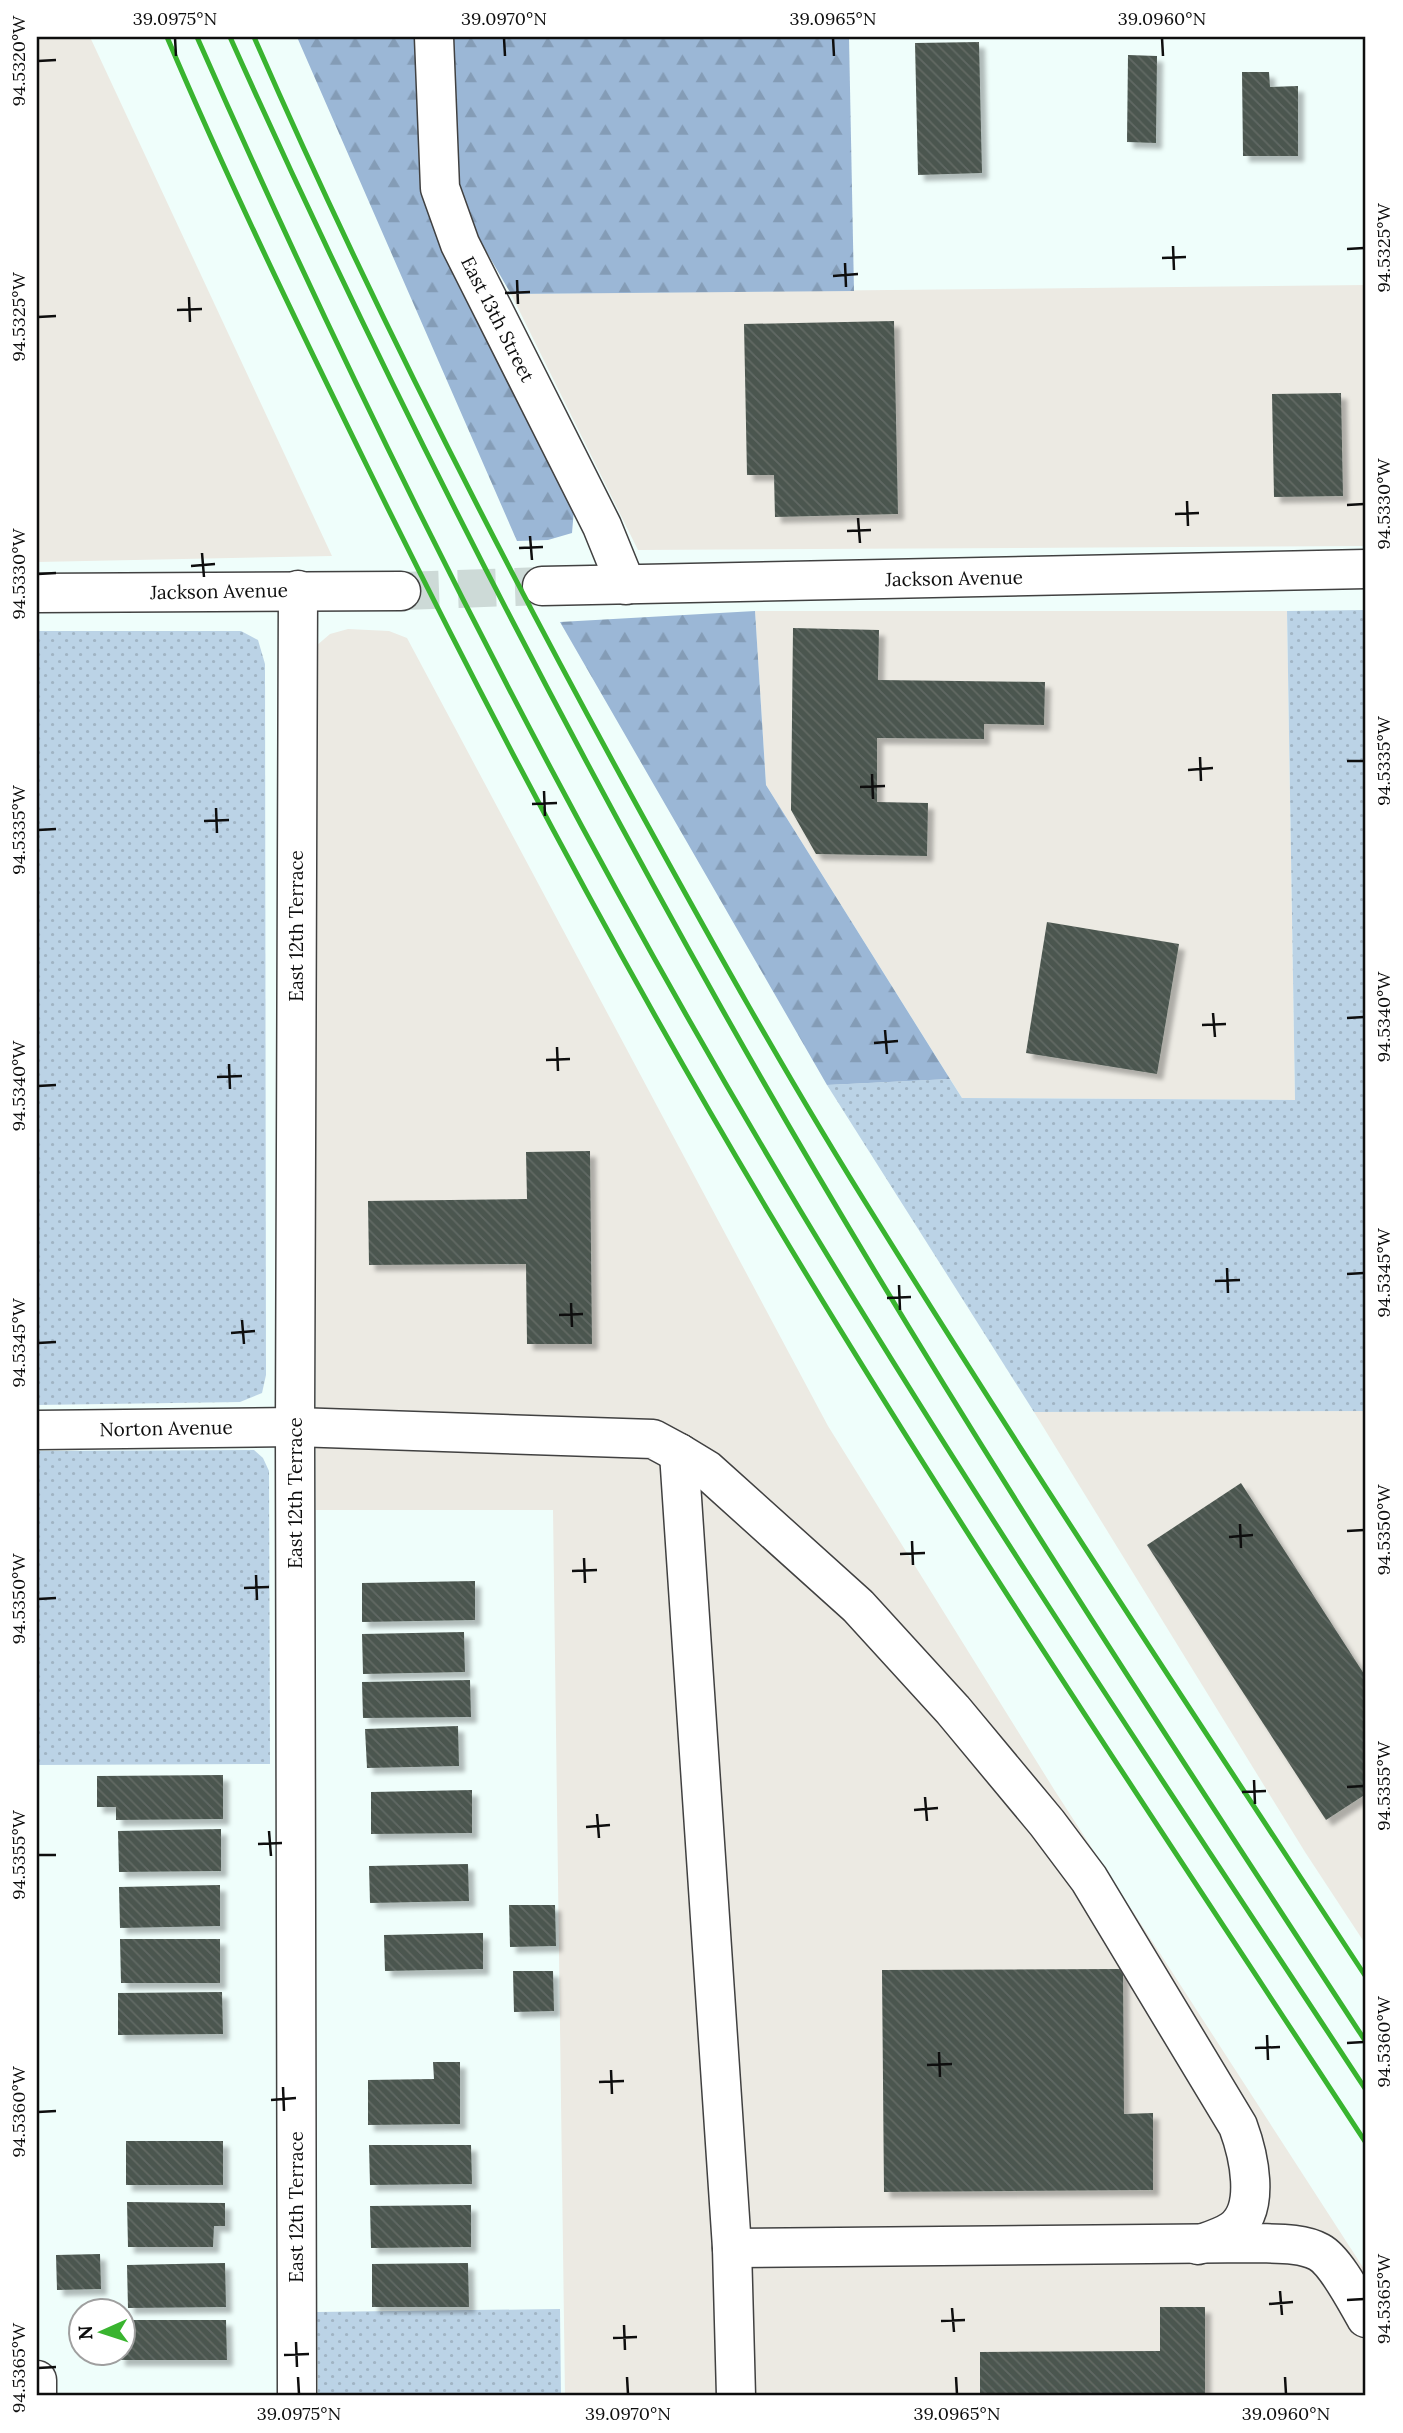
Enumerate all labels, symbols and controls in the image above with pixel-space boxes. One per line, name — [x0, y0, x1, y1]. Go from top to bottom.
text: 39.0975°N — [133, 7, 217, 30]
text: 39.0970°N — [461, 7, 547, 30]
text: 39.0965°N — [789, 7, 877, 30]
text: 39.0960°N — [1118, 7, 1206, 30]
text: 94.5320°W — [7, 15, 30, 106]
text: 94.5325°W — [1372, 202, 1395, 293]
street label: East 13th Street — [456, 252, 540, 386]
text: 94.5325°W — [7, 271, 30, 362]
text: 94.5330°W — [1372, 457, 1395, 549]
text: 94.5330°W — [7, 527, 30, 619]
street label: Jackson Avenue — [884, 565, 1023, 591]
street label: Jackson Avenue — [149, 578, 288, 604]
text: 94.5335°W — [1372, 715, 1395, 806]
text: 94.5335°W — [7, 784, 30, 875]
street label: East 12th Terrace — [284, 850, 308, 1002]
text: 94.5340°W — [1372, 971, 1395, 1062]
text: 94.5340°W — [7, 1040, 30, 1131]
text: 94.5345°W — [1372, 1227, 1395, 1318]
text: 94.5345°W — [7, 1297, 30, 1388]
street label: Norton Avenue — [99, 1415, 233, 1441]
street label: East 12th Terrace — [283, 1417, 307, 1569]
text: 94.5350°W — [1372, 1484, 1395, 1575]
text: 94.5350°W — [7, 1553, 30, 1644]
text: 94.5355°W — [1372, 1740, 1395, 1831]
text: 94.5355°W — [7, 1809, 30, 1900]
text: 94.5360°W — [1372, 1995, 1395, 2088]
text: 94.5360°W — [7, 2065, 30, 2158]
street label: East 12th Terrace — [284, 2131, 308, 2283]
text: 94.5365°W — [1372, 2253, 1395, 2344]
north arrow — [66, 2296, 136, 2366]
text: 94.5365°W — [7, 2322, 30, 2413]
text: N — [73, 2325, 97, 2341]
text: 39.0975°N — [257, 2402, 341, 2425]
text: 39.0970°N — [585, 2402, 671, 2425]
text: 39.0965°N — [913, 2402, 1001, 2425]
text: 39.0960°N — [1242, 2402, 1330, 2425]

